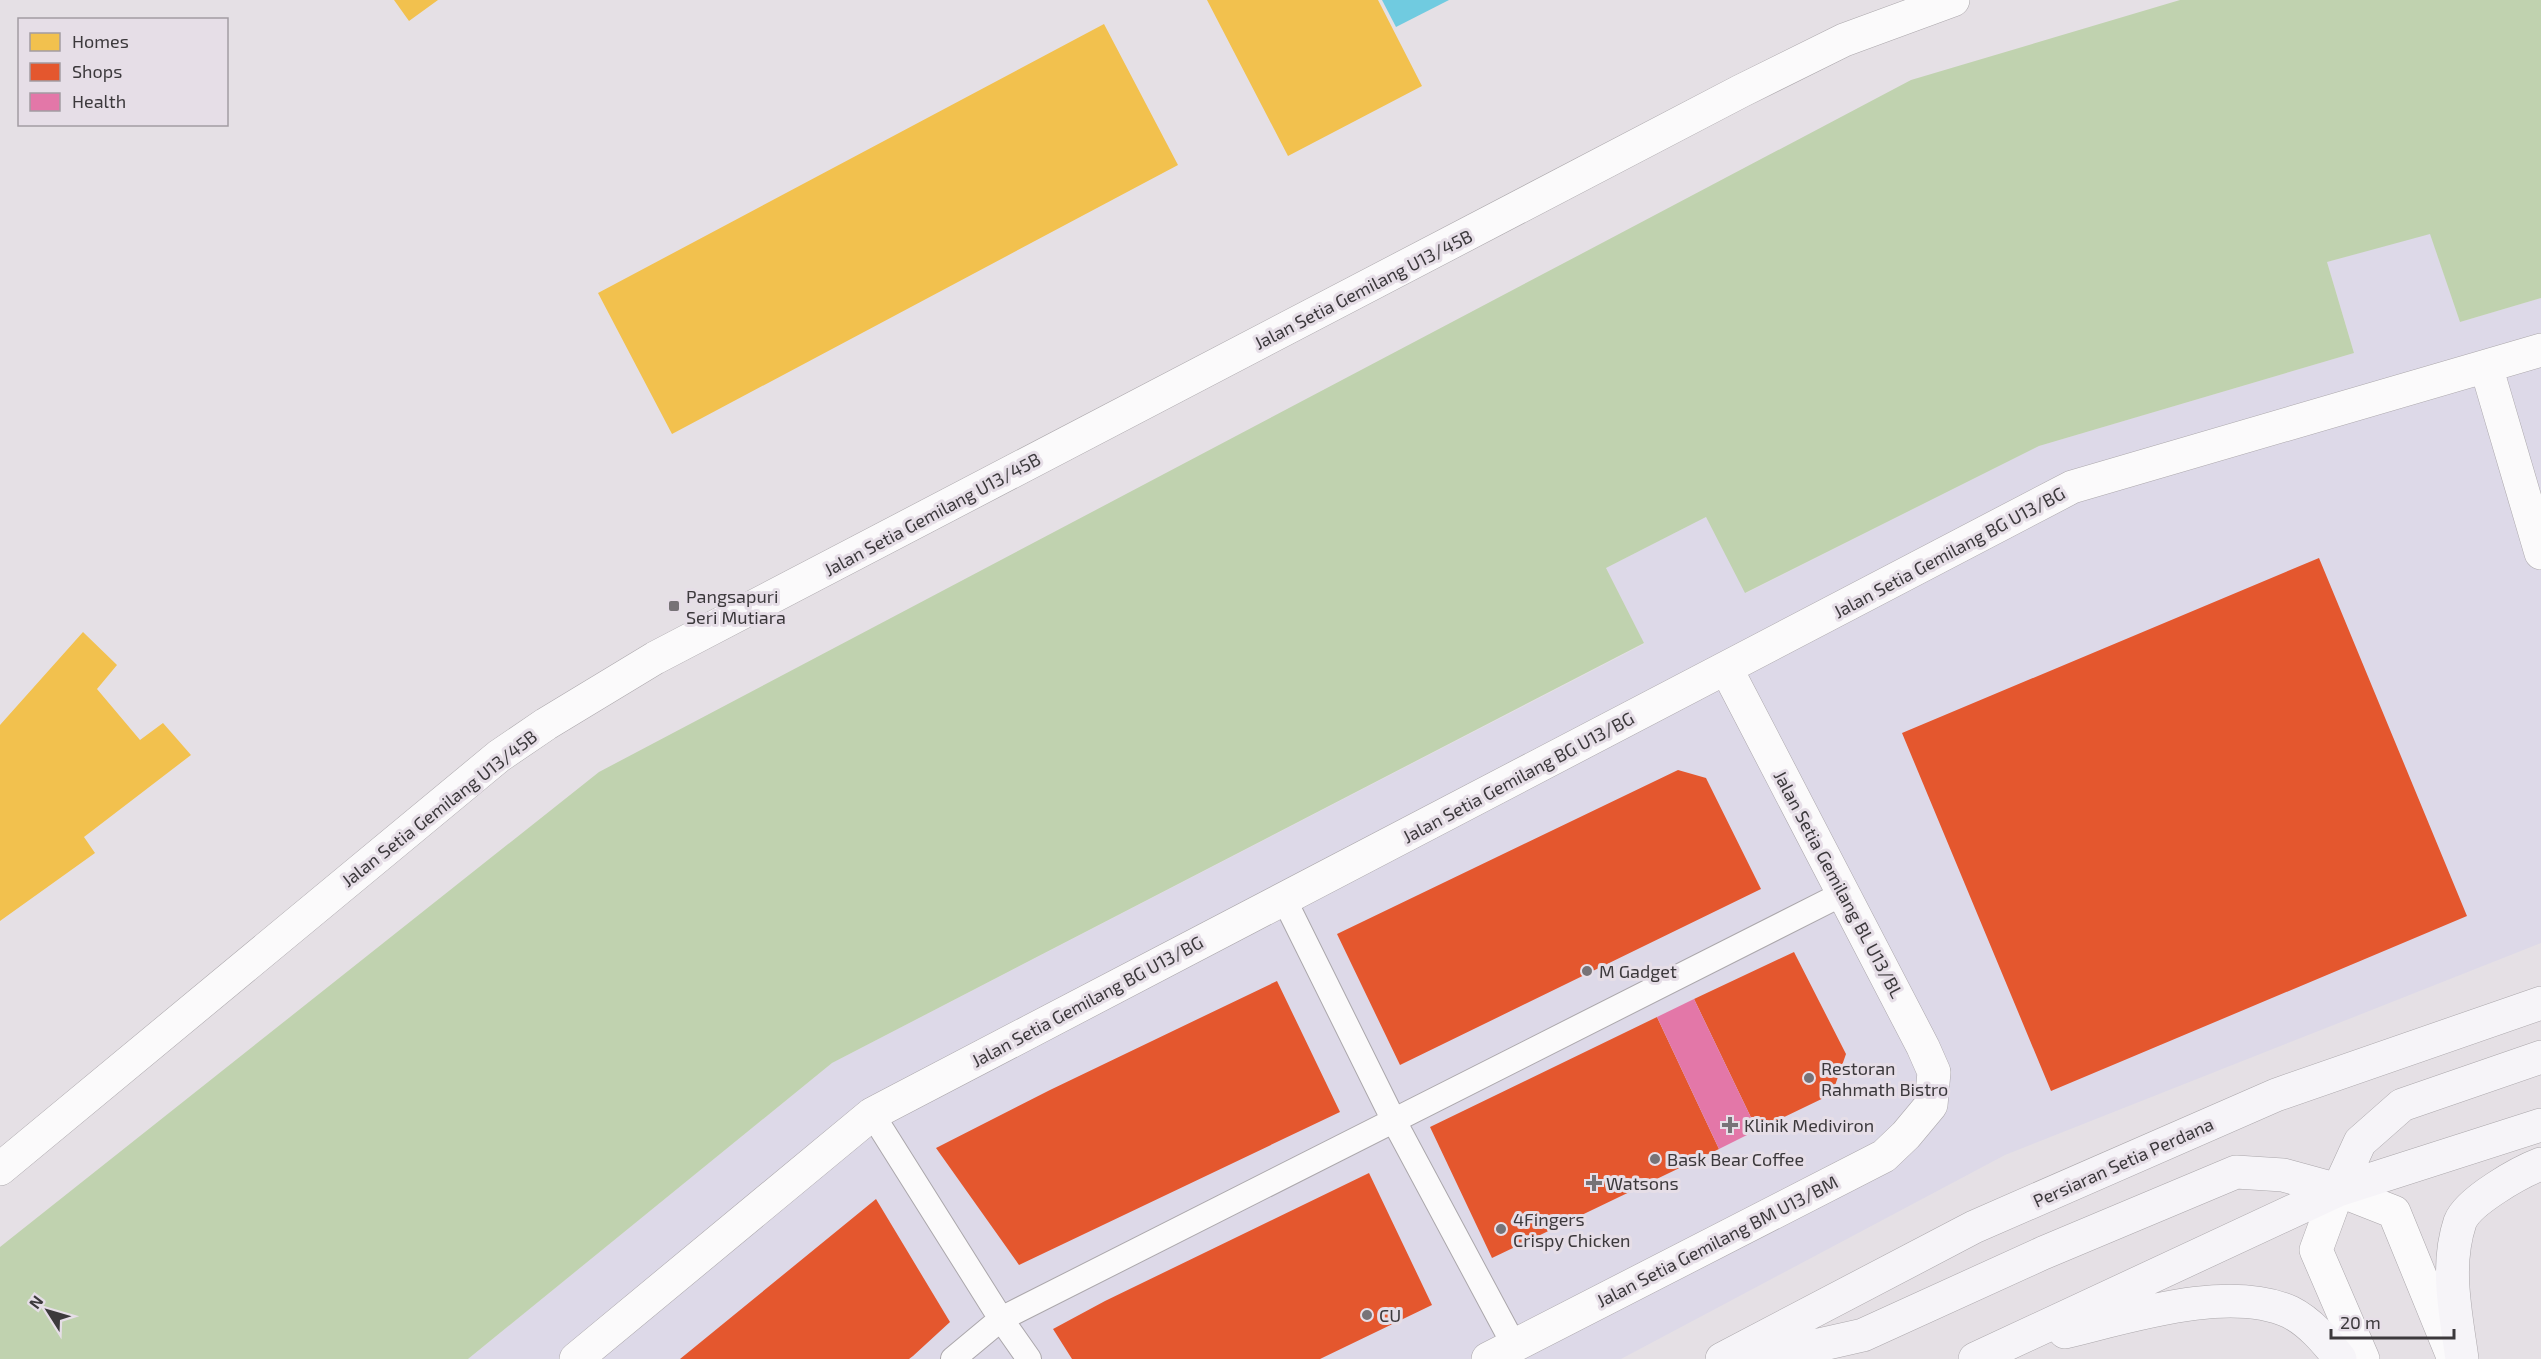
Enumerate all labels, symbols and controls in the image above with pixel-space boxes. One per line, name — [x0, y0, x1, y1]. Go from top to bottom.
legend — [18, 18, 228, 126]
text: Homes — [72, 30, 129, 52]
text: Shops — [72, 60, 122, 82]
text: Health — [72, 90, 126, 112]
street label: Jalan Setia Gemilang U13/45B — [1250, 224, 1476, 354]
street label: Jalan Setia Gemilang U13/45B — [820, 447, 1044, 581]
street label: Jalan Setia Gemilang BG U13/BG — [1829, 481, 2069, 623]
place label: Pangsapuri Seri Mutiara — [686, 585, 786, 628]
marker: Pangsapuri Seri Mutiara — [667, 599, 681, 613]
street label: Jalan Setia Gemilang BG U13/BG — [1398, 706, 1638, 848]
street label: Jalan Setia Gemilang U13/45B — [337, 725, 541, 891]
street label: Jalan Setia Gemilang BL U13/BL — [1770, 766, 1908, 1002]
street label: Jalan Setia Gemilang BG U13/BG — [967, 930, 1207, 1072]
place label: M Gadget — [1599, 960, 1677, 982]
marker: M Gadget — [1580, 964, 1594, 978]
place label: Restoran Rahmath Bistro — [1821, 1057, 1948, 1100]
marker: Restoran Rahmath Bistro — [1802, 1071, 1816, 1085]
street label: Persiaran Setia Perdana — [2029, 1112, 2217, 1212]
place label: Klinik Mediviron — [1744, 1114, 1874, 1136]
marker: Klinik Mediviron — [1721, 1116, 1739, 1134]
place label: Bask Bear Coffee — [1667, 1148, 1804, 1170]
marker: Bask Bear Coffee — [1648, 1152, 1662, 1166]
street label: Jalan Setia Gemilang BM U13/BM — [1593, 1170, 1841, 1312]
place label: Watsons — [1606, 1172, 1679, 1194]
marker: Watsons — [1587, 1176, 1601, 1190]
place label: 4Fingers Crispy Chicken — [1513, 1208, 1631, 1251]
marker: 4Fingers Crispy Chicken — [1494, 1222, 1508, 1236]
north arrow — [18, 1281, 78, 1341]
text: N — [25, 1291, 47, 1312]
scale bar — [2331, 1302, 2454, 1340]
place label: CU — [1379, 1304, 1401, 1326]
marker: CU — [1360, 1308, 1374, 1322]
text: 20 m — [2340, 1311, 2381, 1333]

